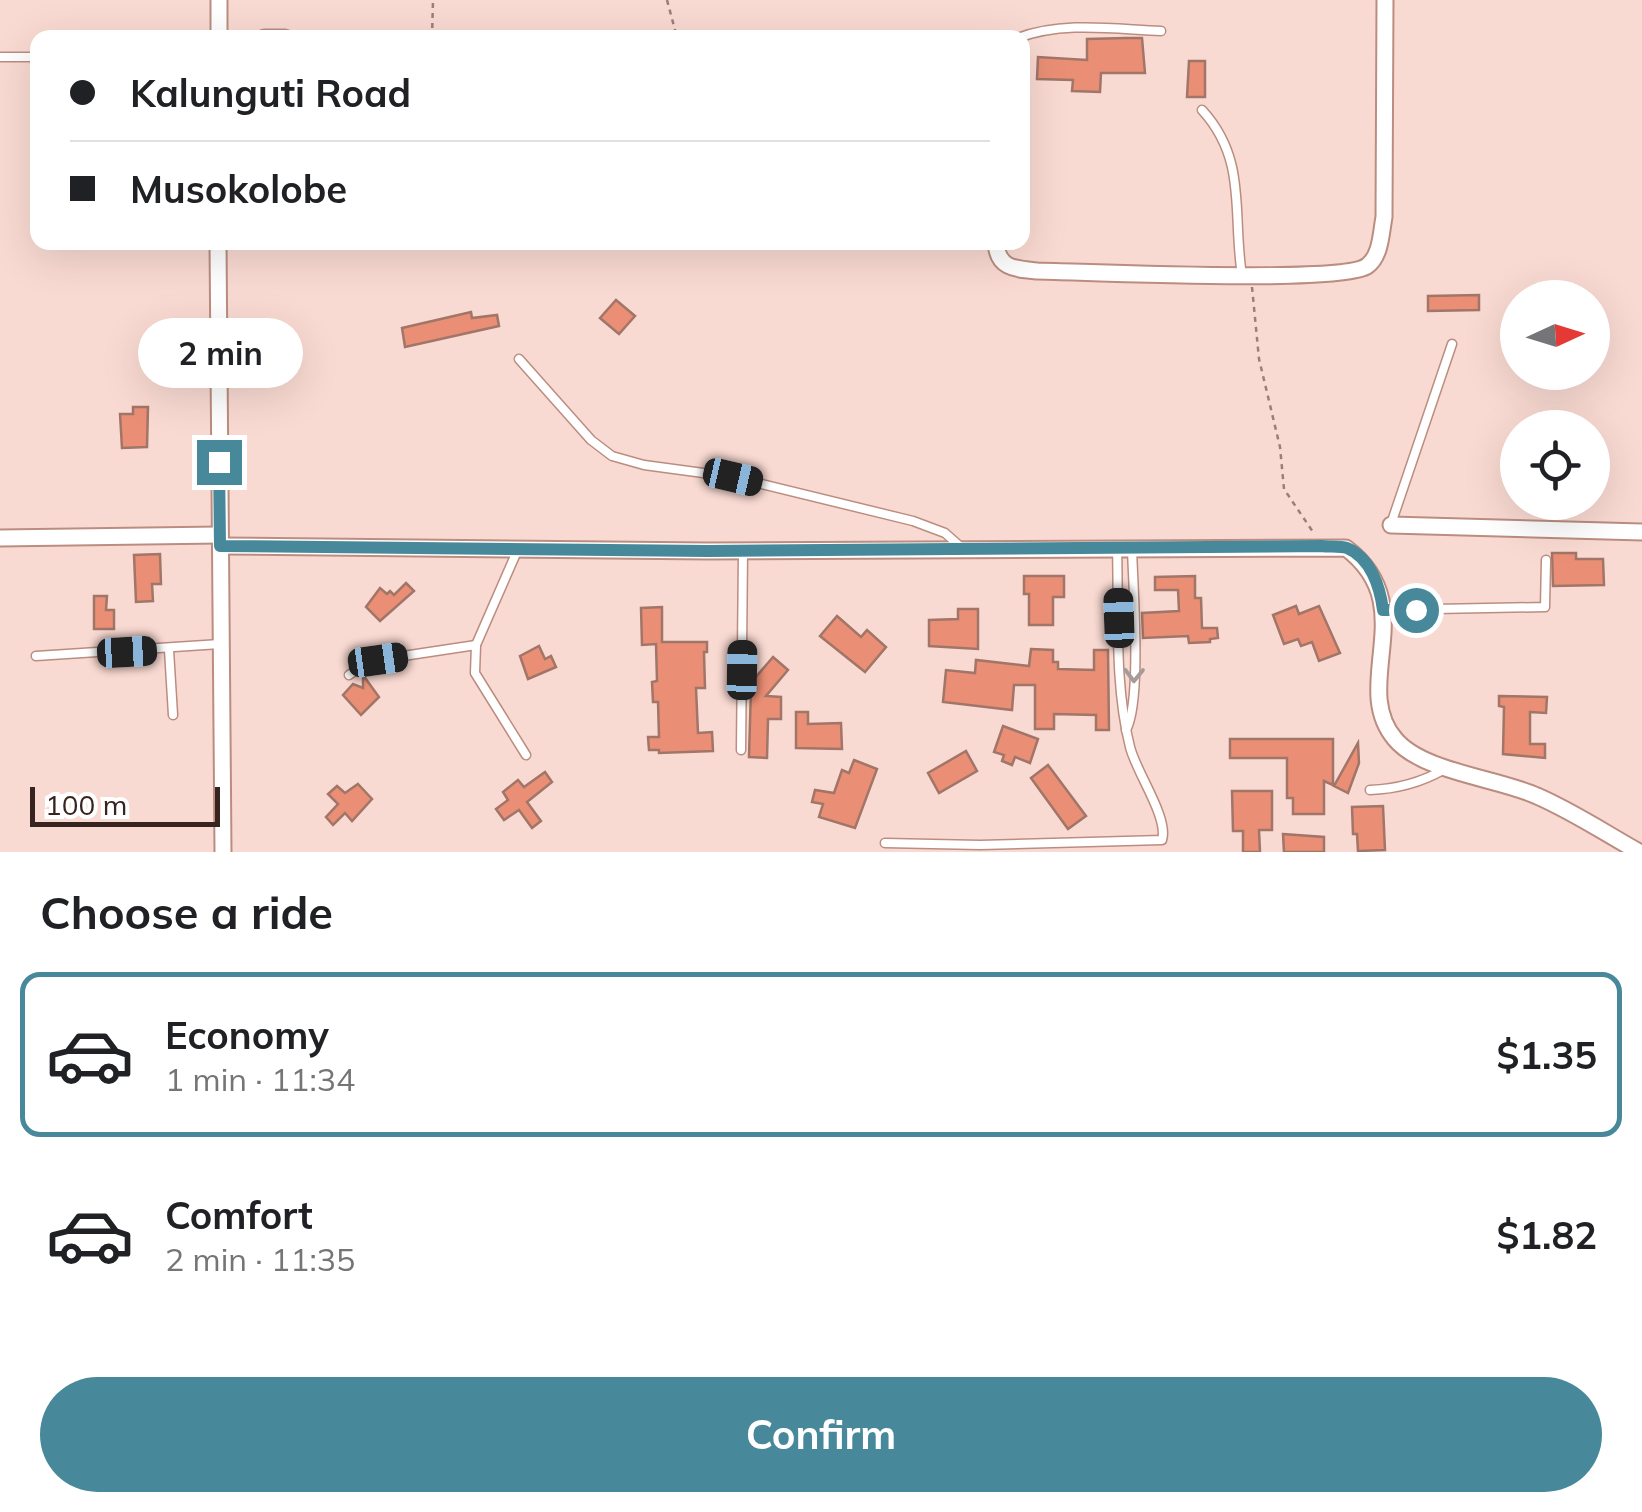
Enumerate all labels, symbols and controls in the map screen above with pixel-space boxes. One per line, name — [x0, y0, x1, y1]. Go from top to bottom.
text: Kalunguti Road — [130, 69, 411, 117]
text: Musokolobe — [130, 165, 347, 213]
north arrow — [1500, 280, 1610, 390]
map controls — [1500, 280, 1610, 520]
callout: 2 min — [136, 317, 302, 387]
text: 2 min — [178, 333, 263, 373]
button: locate — [1500, 410, 1610, 520]
route end — [197, 440, 242, 485]
car — [700, 456, 766, 498]
car — [1103, 587, 1135, 649]
route start — [1394, 588, 1439, 633]
car — [96, 635, 158, 669]
car — [726, 640, 758, 700]
car — [346, 641, 410, 679]
one-way arrow — [1123, 668, 1145, 683]
scale bar — [30, 782, 220, 826]
text: 100 m — [45, 787, 127, 822]
text: Choose a ride — [40, 884, 333, 940]
icon: car — [45, 1010, 135, 1100]
text: Economy — [165, 1011, 329, 1059]
text: $1.35 — [1496, 1031, 1597, 1079]
text: 1 min · 11:34 — [165, 1059, 355, 1099]
icon: car — [45, 1190, 135, 1280]
text: Comfort — [165, 1191, 313, 1239]
text: $1.82 — [1496, 1211, 1597, 1259]
text: 2 min · 11:35 — [165, 1239, 355, 1279]
button: Confirm — [40, 1377, 1602, 1492]

